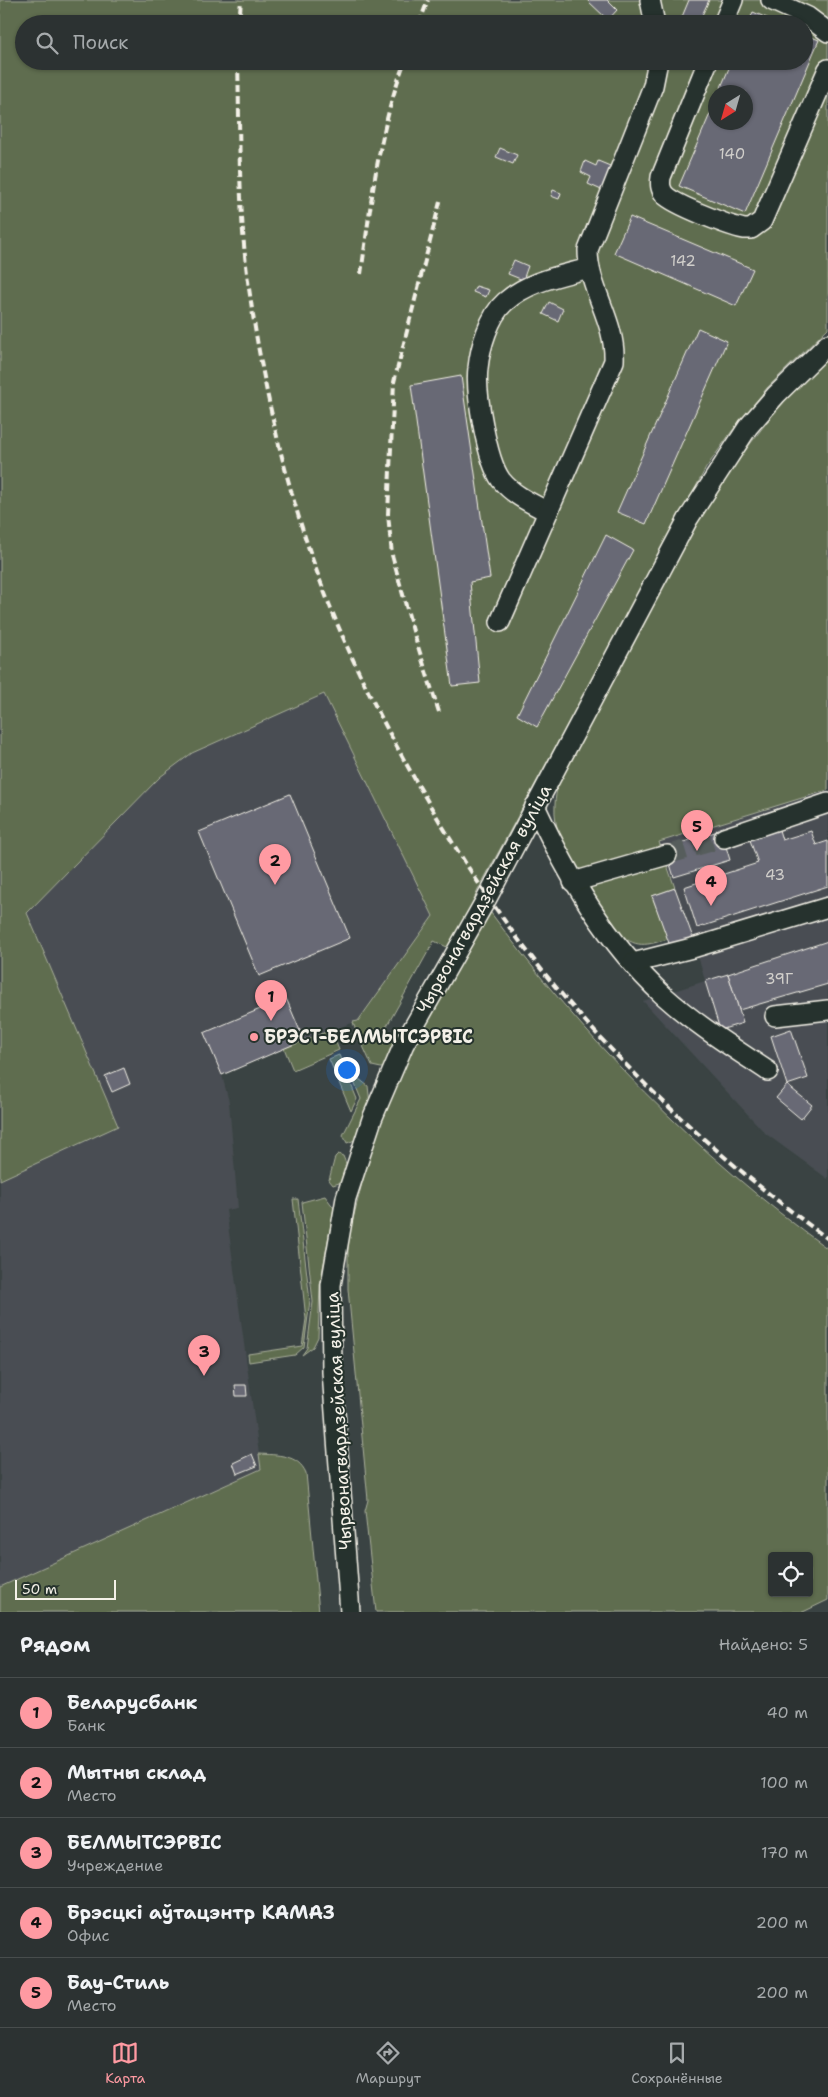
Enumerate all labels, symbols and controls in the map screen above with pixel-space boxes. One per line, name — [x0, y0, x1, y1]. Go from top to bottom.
search box — [15, 15, 813, 70]
icon: search — [33, 29, 61, 57]
text: Поиск — [73, 30, 128, 55]
north arrow — [708, 85, 753, 130]
house number: 140 — [719, 144, 745, 164]
house number: 142 — [670, 251, 696, 271]
street label: Чырвонагвардзейская вуліца — [411, 780, 557, 1018]
pin: 5 — [681, 810, 713, 851]
pin: 2 — [259, 844, 291, 885]
pin: 4 — [695, 865, 727, 906]
house number: 43 — [765, 865, 785, 885]
house number: 39Г — [765, 969, 793, 989]
pin: 1 — [255, 980, 287, 1021]
place label: БРЭСТ-БЕЛМЫТСЭРВІС — [264, 1025, 473, 1049]
marker: БРЭСТ-БЕЛМЫТСЭРВІС — [248, 1031, 260, 1043]
your location — [334, 1057, 360, 1083]
street label: Чырвонагвардзейская вуліца — [320, 1291, 358, 1551]
pin: 3 — [188, 1335, 220, 1376]
map controls — [768, 1552, 813, 1597]
button: locate — [768, 1552, 813, 1597]
scale bar — [15, 1577, 116, 1600]
text: 50 m — [22, 1580, 57, 1598]
text: Рядом — [20, 1631, 90, 1659]
text: Найдено: 5 — [719, 1634, 808, 1655]
text: Беларусбанк — [67, 1690, 197, 1715]
text: 1 — [32, 1702, 40, 1723]
text: 40 m — [766, 1702, 808, 1723]
text: Банк — [67, 1715, 105, 1736]
text: Мытны склад — [67, 1760, 206, 1785]
text: 2 — [30, 1772, 42, 1793]
text: 100 m — [760, 1772, 808, 1793]
text: Место — [67, 1785, 117, 1806]
text: БЕЛМЫТСЭРВІС — [67, 1830, 222, 1855]
text: 3 — [30, 1842, 42, 1863]
text: 170 m — [761, 1842, 808, 1863]
text: Учреждение — [67, 1855, 163, 1876]
text: Брэсцкі аўтацэнтр КАМАЗ — [67, 1900, 334, 1925]
text: 4 — [30, 1912, 42, 1933]
text: 200 m — [756, 1912, 808, 1933]
text: Офис — [67, 1925, 109, 1946]
text: Бау-Стиль — [67, 1970, 169, 1995]
text: 5 — [31, 1982, 41, 2003]
text: 200 m — [756, 1982, 808, 2003]
text: Место — [67, 1995, 117, 2016]
tab: Карта — [105, 2039, 145, 2087]
tab: Маршрут — [356, 2039, 421, 2087]
tab: Сохранённые — [631, 2039, 723, 2087]

